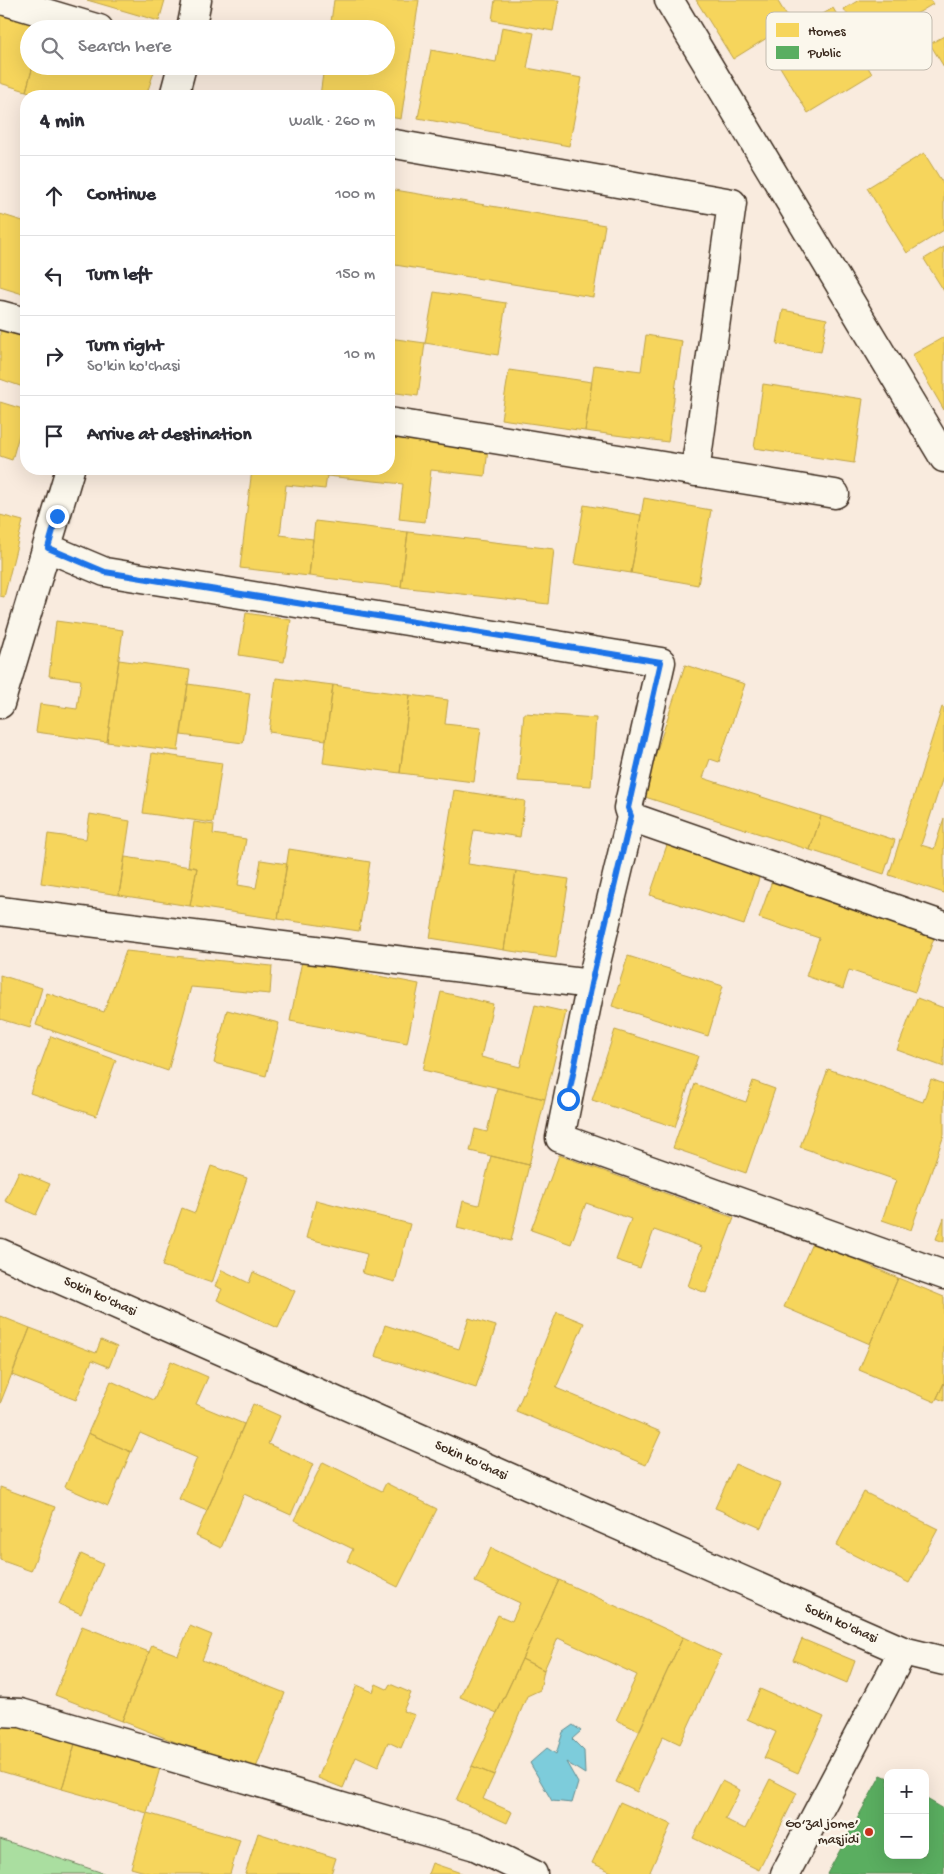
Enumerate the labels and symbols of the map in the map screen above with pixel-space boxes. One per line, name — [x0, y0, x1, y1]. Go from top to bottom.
legend — [766, 12, 932, 70]
text: Homes — [808, 24, 846, 41]
text: Public — [807, 46, 842, 63]
route end — [46, 505, 69, 528]
route start — [557, 1088, 580, 1111]
street label: Sokin ko'chasi — [61, 1273, 139, 1321]
street label: Sokin ko'chasi — [432, 1437, 510, 1485]
street label: Sokin ko'chasi — [802, 1600, 880, 1648]
place label: Go‘zal jome’ masjidi — [785, 1816, 859, 1849]
marker: Go‘zal jome’ masjidi — [863, 1826, 875, 1838]

